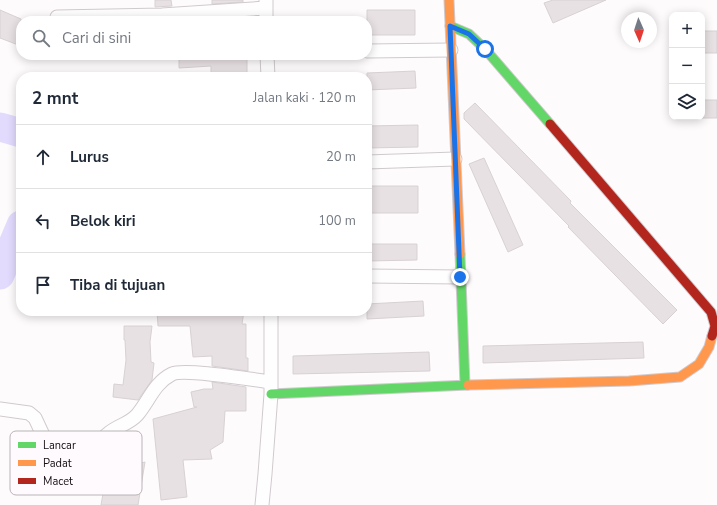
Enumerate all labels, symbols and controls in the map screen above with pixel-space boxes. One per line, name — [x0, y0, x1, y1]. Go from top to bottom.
north arrow — [621, 12, 657, 48]
map controls — [669, 12, 705, 120]
button: + — [669, 12, 705, 48]
search box — [16, 16, 372, 60]
icon: search — [30, 27, 52, 49]
text: Cari di sini — [62, 28, 131, 48]
route start — [476, 40, 494, 58]
button: − — [669, 48, 705, 84]
button: layers — [669, 84, 705, 120]
text: 2 mnt — [32, 87, 78, 110]
text: Jalan kaki · 120 m — [253, 89, 356, 107]
icon: ahead — [32, 146, 54, 168]
text: Lurus — [70, 147, 109, 167]
text: 20 m — [326, 148, 356, 166]
icon: left — [32, 210, 54, 232]
text: Belok kiri — [70, 211, 135, 231]
text: 100 m — [318, 212, 356, 230]
route end — [451, 268, 469, 286]
icon: arrive — [32, 274, 54, 296]
text: Tiba di tujuan — [70, 275, 165, 295]
legend — [10, 431, 142, 495]
text: Lancar — [43, 438, 76, 453]
text: Padat — [43, 456, 72, 471]
text: Macet — [43, 474, 73, 489]

